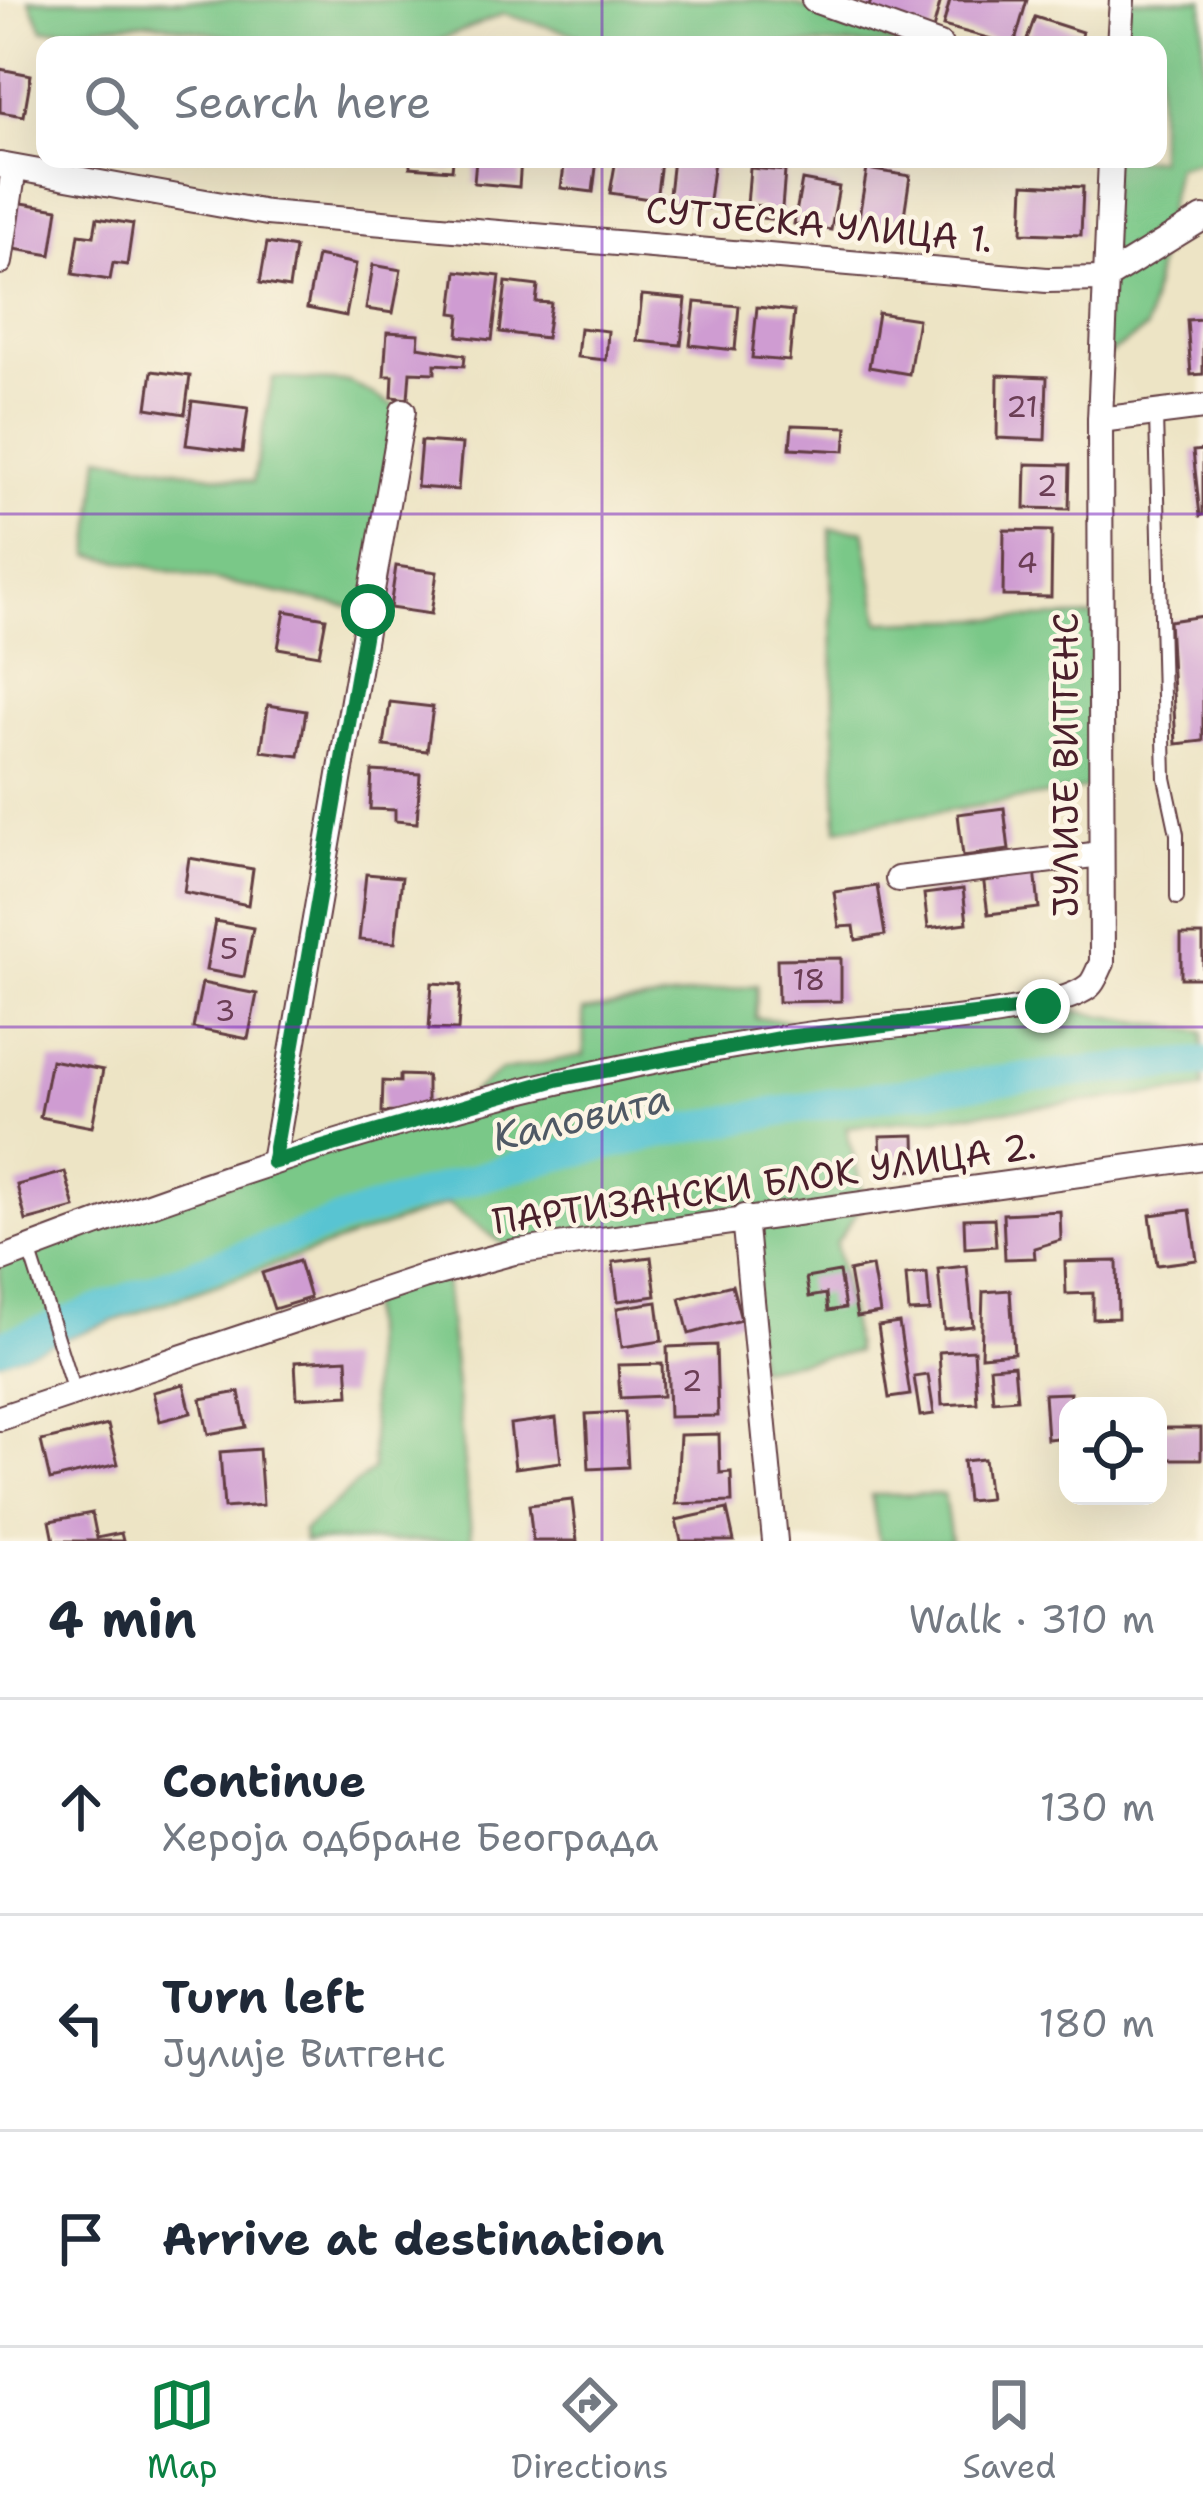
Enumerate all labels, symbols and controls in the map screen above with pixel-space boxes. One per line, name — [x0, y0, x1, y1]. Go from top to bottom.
search box — [36, 36, 1167, 168]
icon: search — [78, 69, 144, 135]
text: Search here — [174, 72, 431, 132]
street label: СУТЈЕСКА УЛИЦА 1. — [644, 185, 994, 264]
house number: 21 — [1006, 386, 1038, 427]
house number: 2 — [1037, 465, 1058, 506]
house number: 4 — [1017, 542, 1038, 583]
route start — [341, 584, 395, 638]
street label: ЈУЛИЈЕ ВИТГЕНС — [1041, 612, 1090, 918]
house number: 5 — [220, 928, 238, 969]
house number: 18 — [792, 959, 826, 1000]
route end — [1016, 979, 1070, 1033]
house number: 3 — [215, 990, 236, 1031]
water label: Каловита — [487, 1071, 675, 1163]
street label: ПАРТИЗАНСКИ БЛОК УЛИЦА 2. — [489, 1121, 1039, 1246]
house number: 2 — [682, 1360, 703, 1401]
map controls — [1059, 1397, 1167, 1505]
button: locate — [1059, 1397, 1167, 1505]
text: 4 min — [48, 1585, 197, 1653]
text: Walk · 310 m — [908, 1593, 1155, 1645]
text: Continue — [162, 1751, 366, 1811]
icon: ahead — [48, 1774, 114, 1840]
text: 130 m — [1040, 1781, 1155, 1833]
text: Хероја одбране Београда — [162, 1811, 659, 1863]
text: Turn left — [162, 1967, 365, 2027]
icon: left — [48, 1990, 114, 2056]
text: 180 m — [1039, 1997, 1155, 2049]
text: Јулије Витгенс — [162, 2027, 446, 2079]
icon: arrive — [48, 2206, 114, 2272]
text: Arrive at destination — [162, 2209, 665, 2269]
tab: Map — [147, 2372, 218, 2489]
tab: Directions — [511, 2372, 669, 2489]
tab: Saved — [962, 2372, 1056, 2489]

